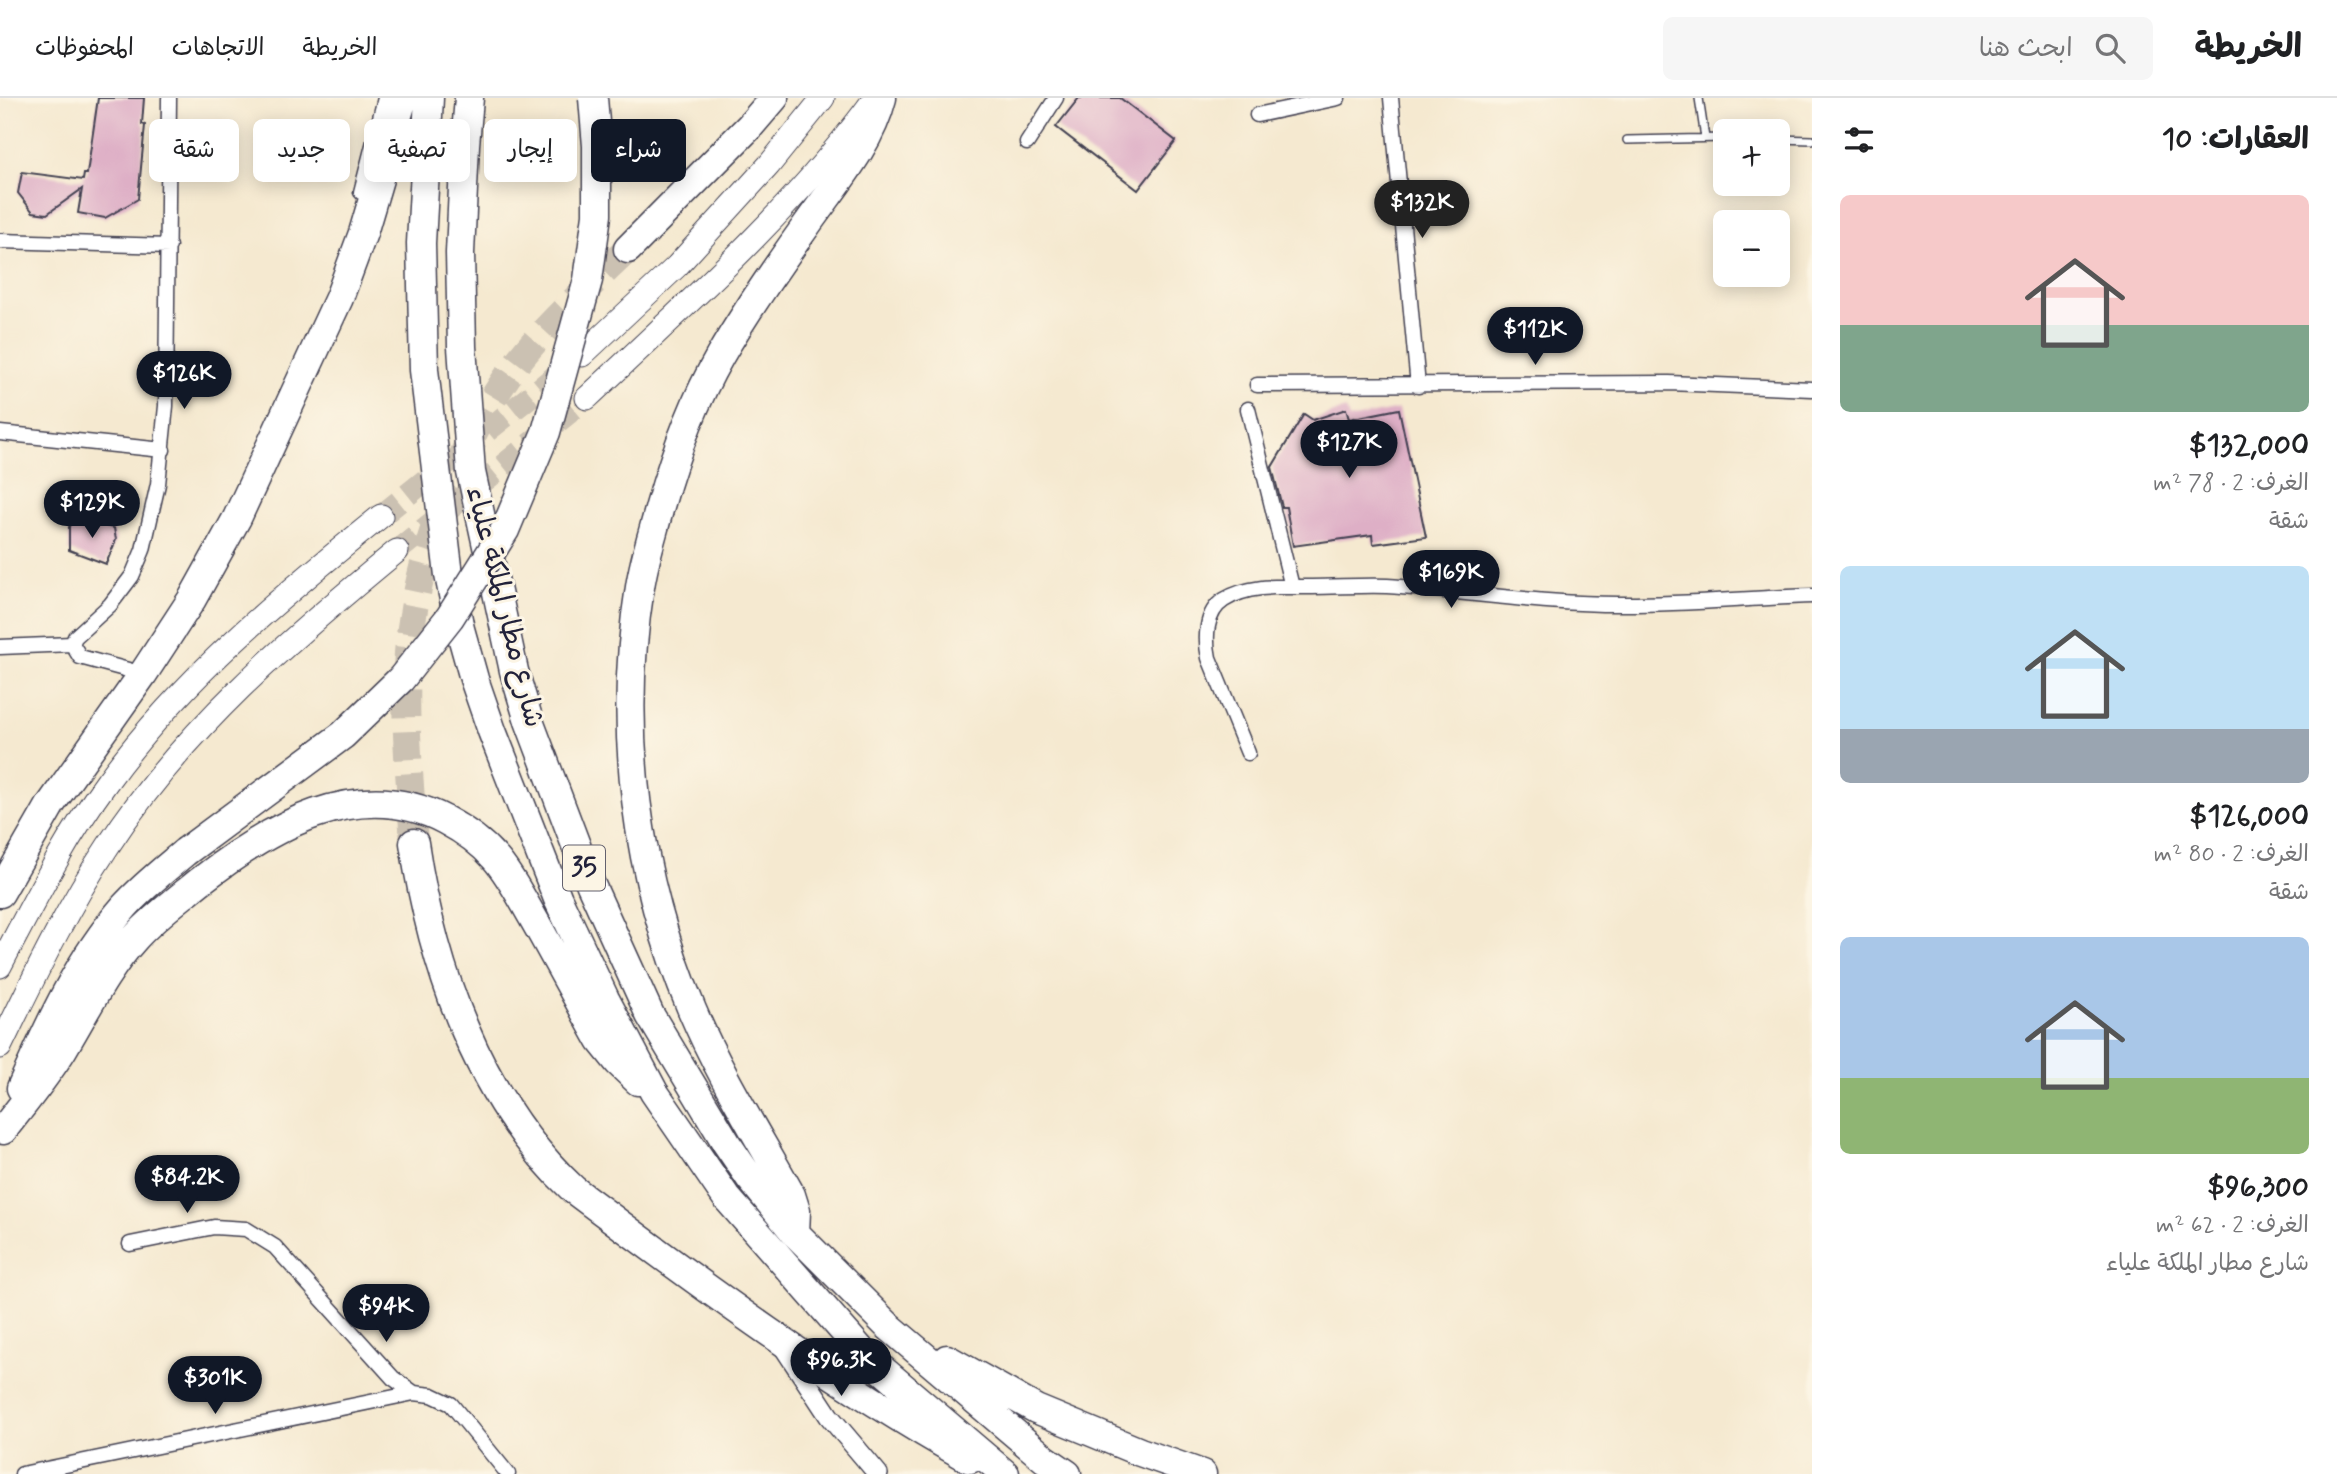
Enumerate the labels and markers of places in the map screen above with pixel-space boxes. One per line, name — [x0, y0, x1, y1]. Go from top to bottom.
pin: $132K — [1373, 180, 1471, 240]
pin: $112K — [1486, 308, 1584, 367]
pin: $126K — [135, 352, 233, 411]
pin: $127K — [1300, 420, 1398, 480]
pin: $129K — [43, 480, 141, 540]
pin: $169K — [1402, 550, 1500, 610]
pin: $84.2K — [130, 1156, 244, 1215]
pin: $94K — [345, 1284, 427, 1344]
pin: $96.3K — [784, 1338, 898, 1398]
pin: $301K — [166, 1356, 264, 1416]

